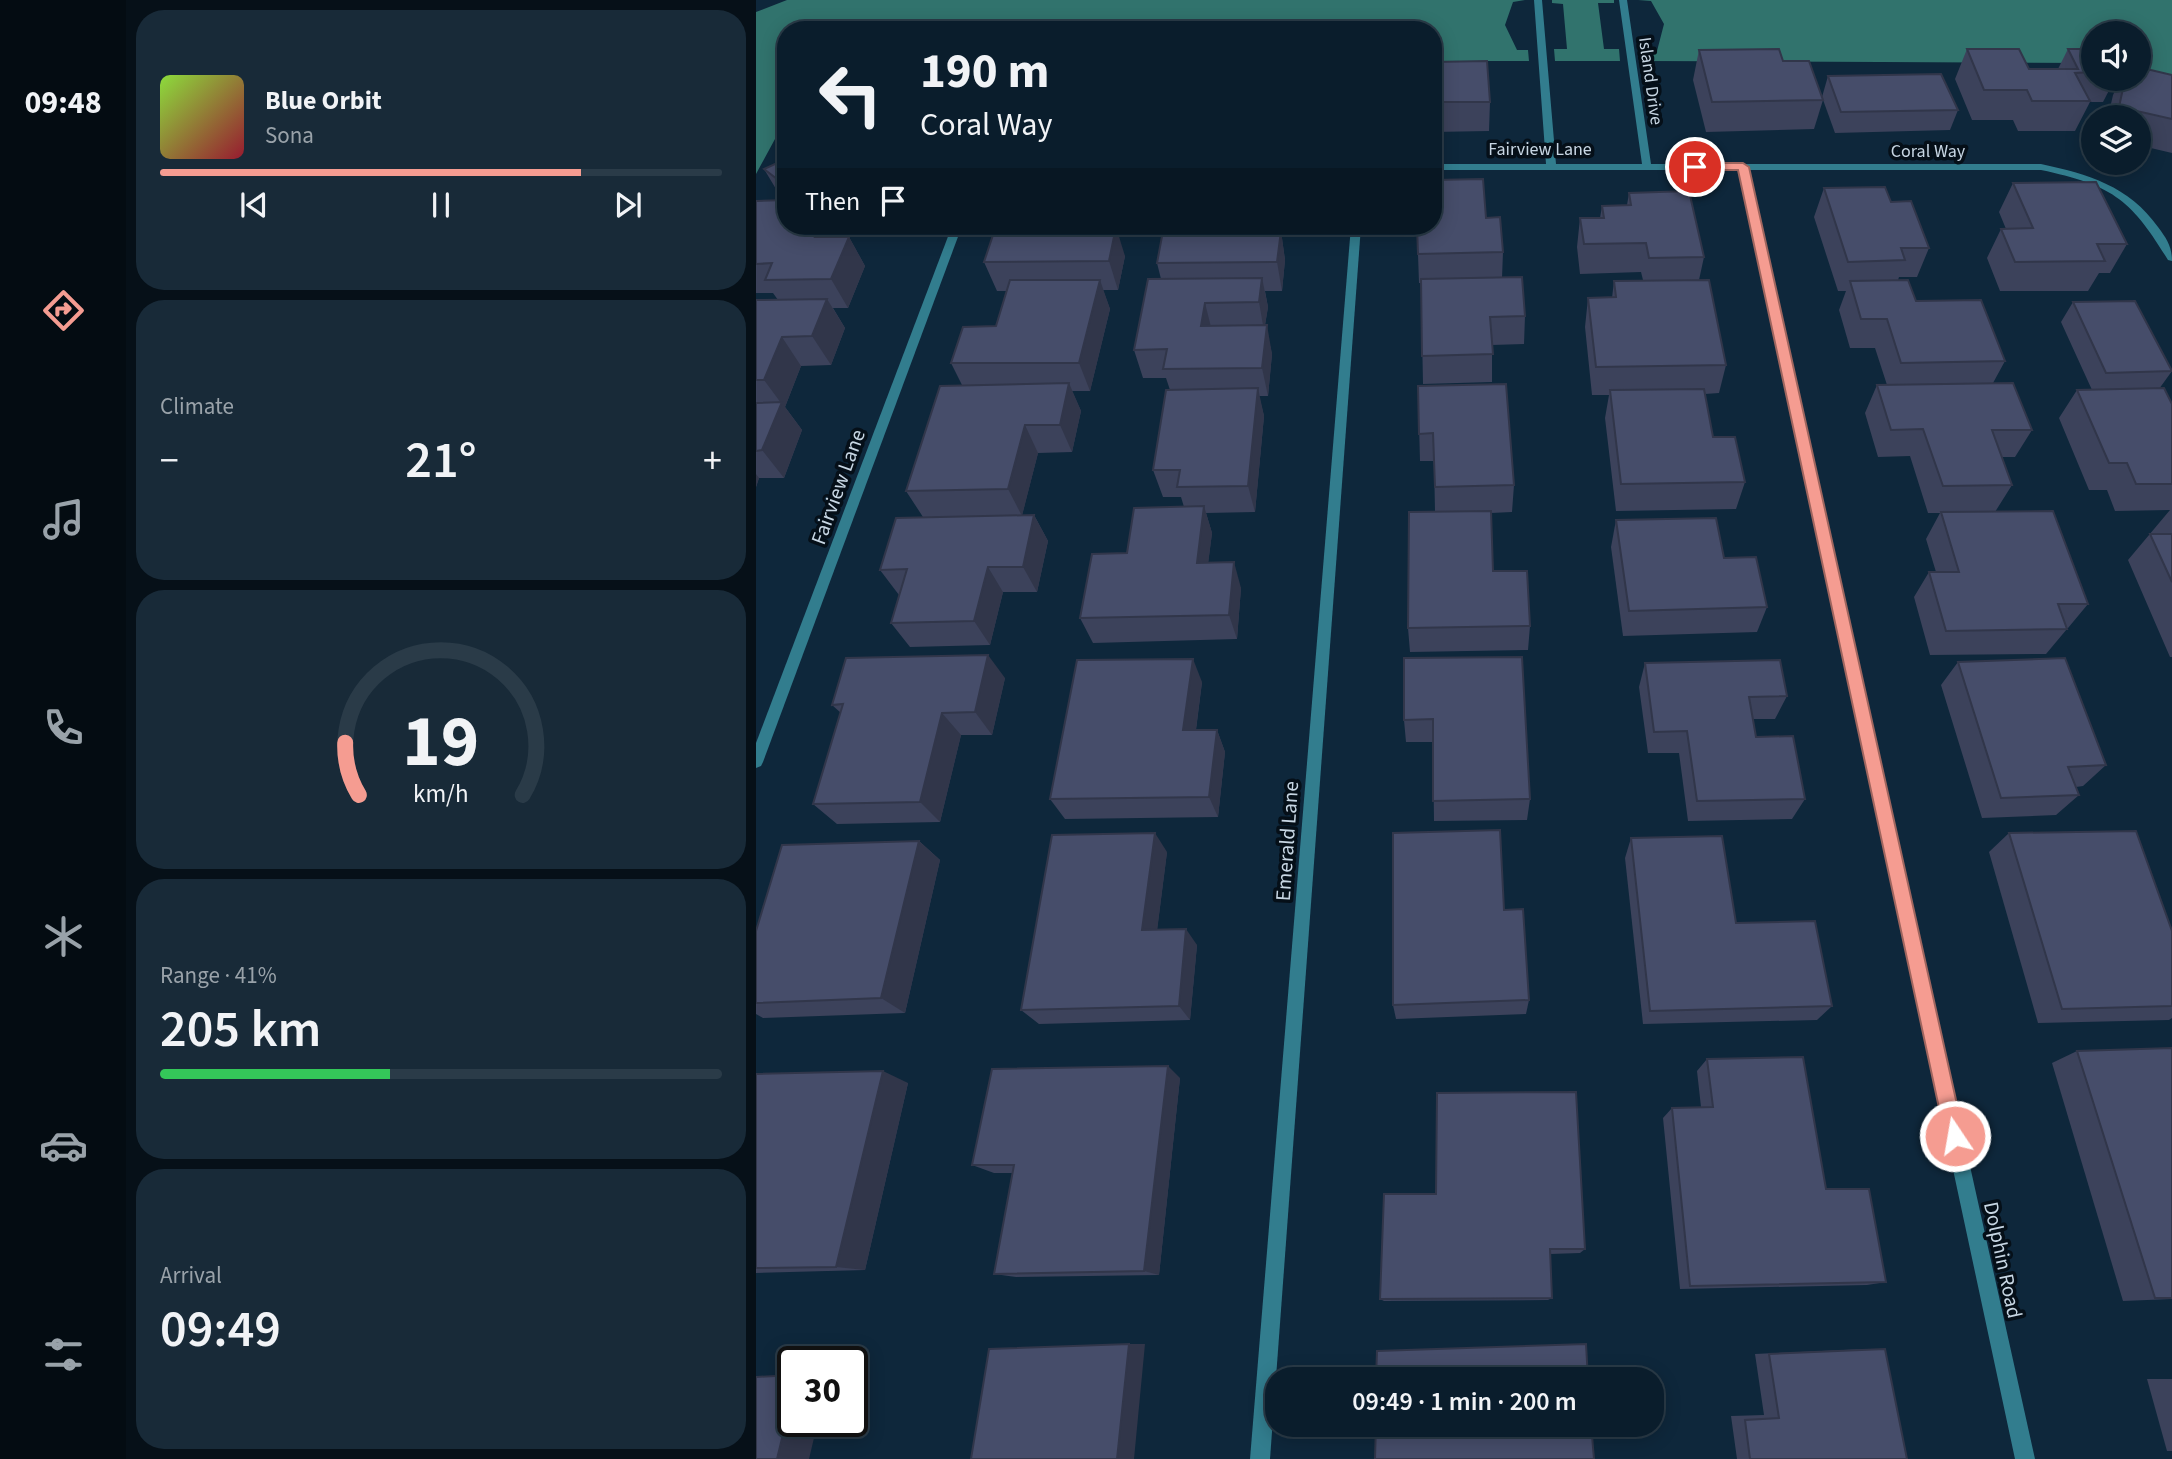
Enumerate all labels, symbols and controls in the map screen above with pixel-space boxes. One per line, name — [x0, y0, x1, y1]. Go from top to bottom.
map controls — [2081, 21, 2151, 175]
button: sound — [2081, 21, 2151, 91]
street label: Island Drive — [1632, 36, 1669, 127]
text: 190 m — [920, 37, 1049, 107]
icon: left — [805, 49, 896, 140]
text: 09:48 — [24, 80, 102, 126]
text: Blue Orbit — [265, 82, 382, 119]
text: Coral Way — [920, 102, 1052, 148]
button: layers — [2081, 105, 2151, 175]
text: Sona — [265, 119, 314, 152]
street label: Fairview Lane — [1488, 137, 1592, 162]
pin — [1665, 137, 1725, 197]
street label: Coral Way — [1891, 139, 1966, 164]
icon: arrive — [1676, 148, 1714, 186]
icon: arrive — [874, 182, 912, 220]
text: Then — [805, 183, 860, 220]
icon: previous — [235, 186, 273, 224]
icon: pause — [422, 186, 460, 224]
icon: next — [609, 186, 647, 224]
icon: directions — [39, 286, 88, 335]
text: Climate — [160, 390, 234, 423]
text: 21° — [405, 424, 477, 498]
street label: Fairview Lane — [803, 425, 873, 549]
text: − — [160, 434, 179, 488]
text: + — [703, 434, 722, 488]
icon: music — [39, 495, 88, 544]
text: 19 — [403, 691, 479, 795]
icon: phone — [39, 703, 88, 752]
text: km/h — [413, 776, 469, 812]
street label: Emerald Lane — [1268, 780, 1306, 902]
icon: climate — [39, 912, 88, 961]
text: Range · 41% — [160, 959, 277, 992]
text: 205 km — [160, 993, 321, 1067]
position arrow — [1918, 1099, 1992, 1173]
icon: car — [39, 1121, 88, 1170]
street label: Dolphin Road — [1976, 1199, 2030, 1321]
text: Arrival — [160, 1259, 222, 1292]
text: 09:49 — [160, 1293, 281, 1367]
icon: filters — [39, 1330, 88, 1379]
speed limit sign: 30 — [777, 1346, 868, 1437]
text: 09:49 · 1 min · 200 m — [1352, 1383, 1577, 1420]

